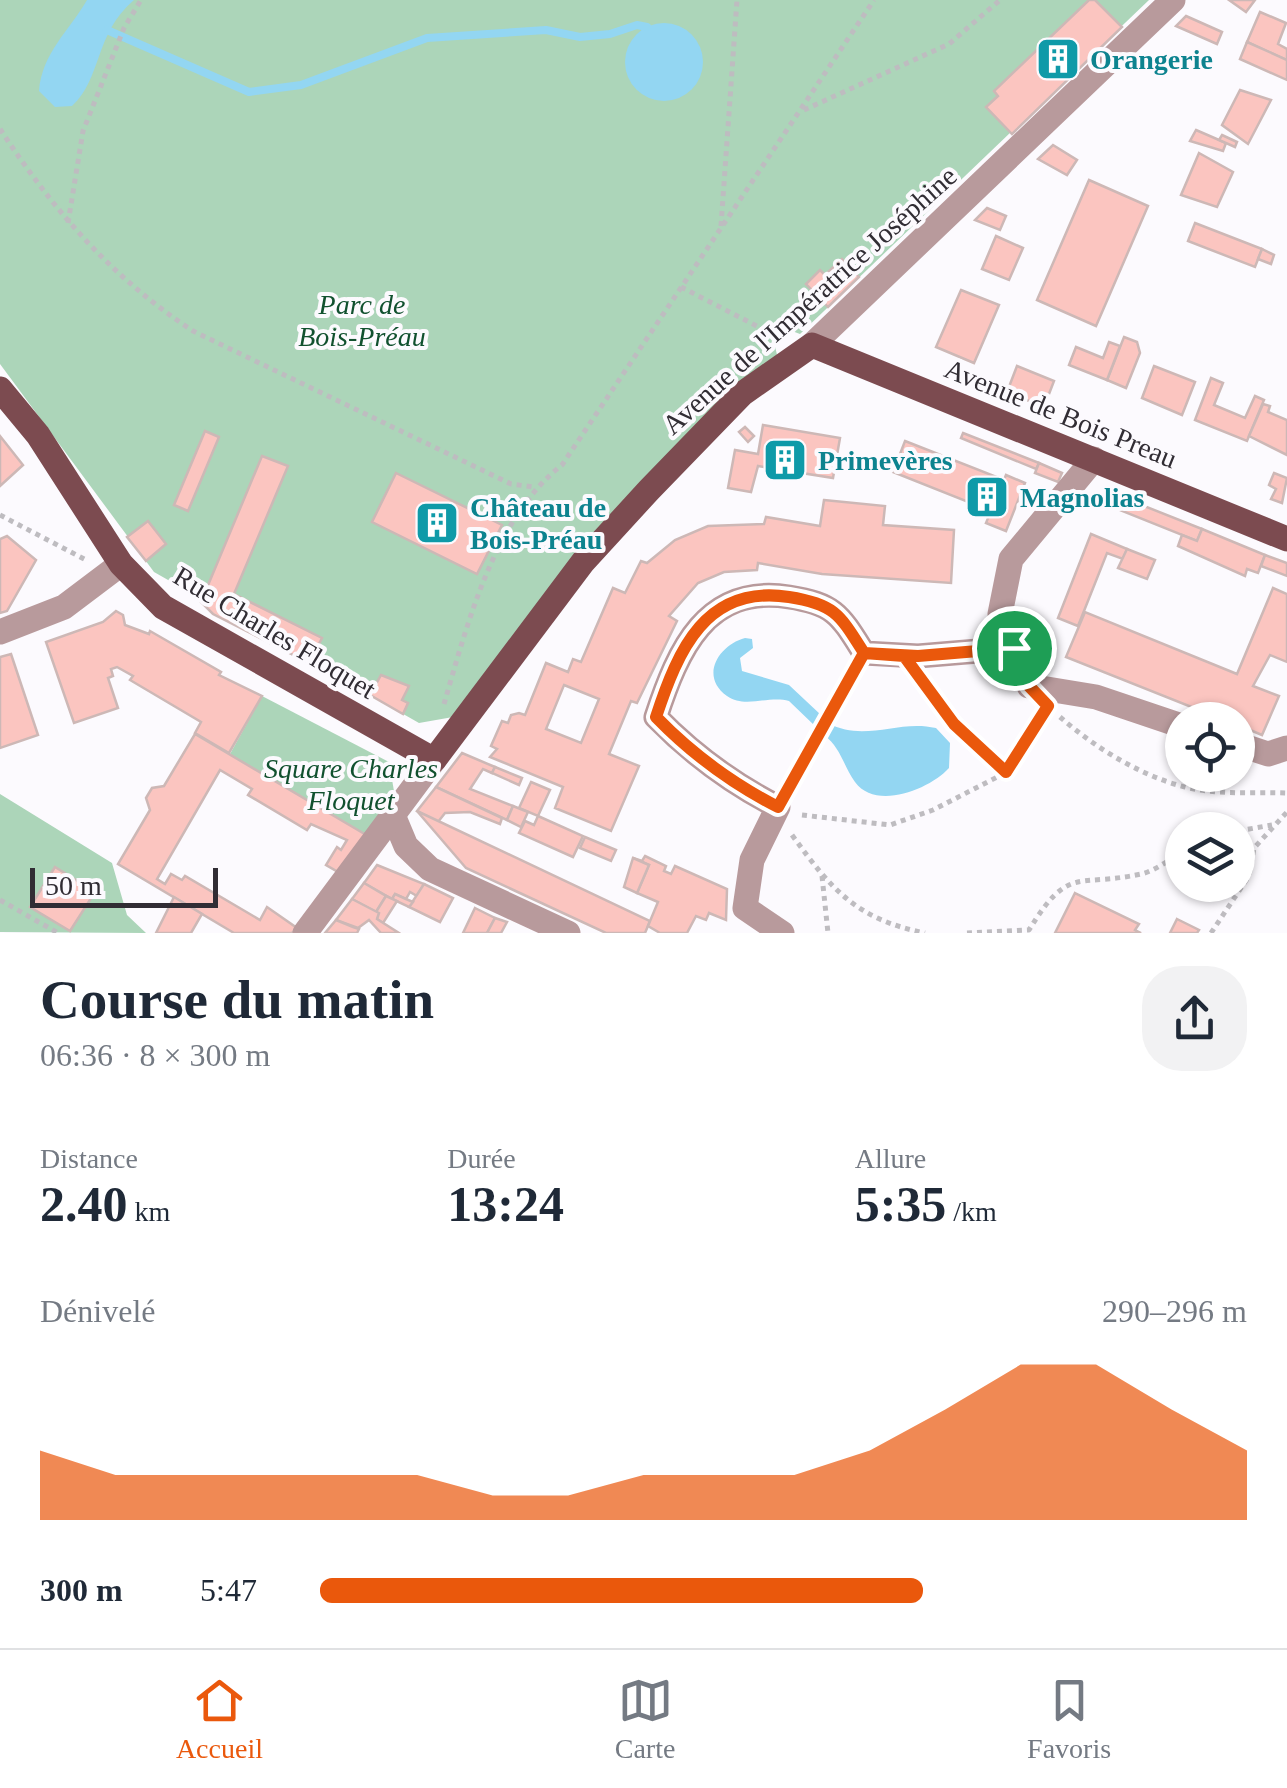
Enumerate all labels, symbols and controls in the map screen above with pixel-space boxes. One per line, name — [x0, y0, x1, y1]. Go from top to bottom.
building icon: Orangerie — [1035, 36, 1081, 82]
place label: Orangerie — [1090, 44, 1213, 75]
street label: Avenue de l'Impératrice Joséphine — [656, 160, 963, 441]
park label: Parc de Bois-Préau — [298, 289, 426, 352]
street label: Avenue de Bois Preau — [940, 353, 1181, 474]
building icon: Primevères — [762, 437, 808, 483]
place label: Primevères — [818, 445, 953, 476]
building icon: Magnolias — [964, 474, 1010, 520]
place label: Magnolias — [1020, 482, 1145, 513]
place label: Château de Bois-Préau — [470, 492, 606, 555]
building icon: Château de Bois-Préau — [414, 500, 460, 546]
street label: Rue Charles Floquet — [168, 560, 382, 705]
pin — [972, 606, 1057, 691]
icon: arrive — [987, 621, 1042, 676]
map controls — [1165, 702, 1255, 902]
button: locate — [1165, 702, 1255, 792]
park label: Square Charles Floquet — [264, 753, 438, 816]
button: layers — [1165, 812, 1255, 902]
scale bar — [30, 863, 218, 908]
text: 50 m — [45, 870, 102, 901]
button: share — [1142, 966, 1247, 1071]
text: Course du matin — [40, 969, 434, 1030]
text: 06:36 · 8 × 300 m — [40, 1037, 270, 1073]
text: Distance — [40, 1143, 138, 1174]
text: Durée — [447, 1143, 516, 1174]
text: Allure — [855, 1143, 926, 1174]
text: 2.40 — [40, 1176, 128, 1232]
text: 13:24 — [447, 1176, 564, 1232]
text: 5:35 — [855, 1176, 946, 1232]
text: km — [128, 1196, 170, 1227]
text: /km — [946, 1196, 997, 1227]
text: Dénivelé — [40, 1293, 156, 1329]
text: 290–296 m — [1102, 1293, 1247, 1329]
text: 300 m — [40, 1572, 123, 1608]
text: 5:47 — [200, 1572, 257, 1608]
tab: Accueil — [176, 1673, 263, 1765]
tab: Carte — [615, 1673, 675, 1765]
tab: Favoris — [1027, 1673, 1111, 1765]

